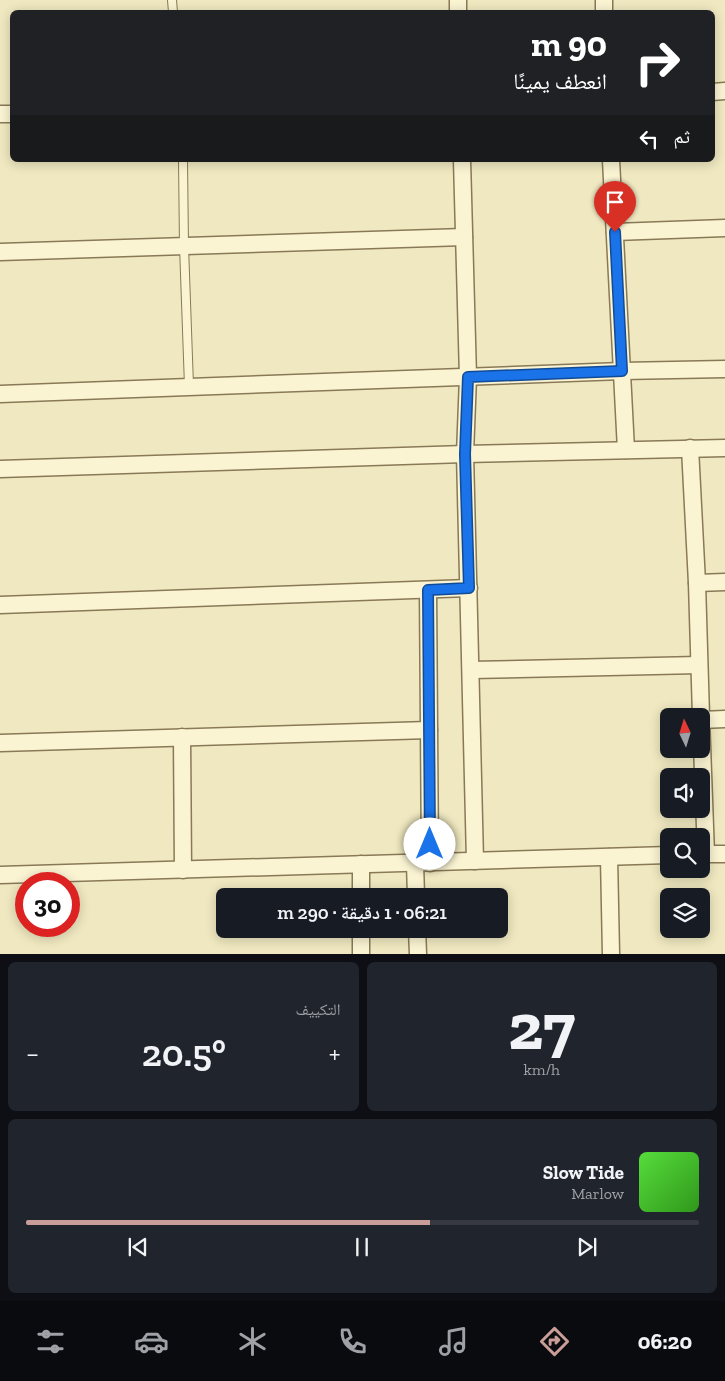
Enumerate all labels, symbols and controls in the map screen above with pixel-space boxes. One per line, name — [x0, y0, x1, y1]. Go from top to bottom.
text: 90 m — [531, 23, 607, 65]
icon: right — [625, 30, 690, 95]
text: انعطف يمينًا — [513, 68, 607, 95]
icon: left — [635, 125, 663, 153]
text: ثم — [673, 125, 690, 148]
pin — [594, 181, 636, 232]
icon: arrive — [601, 188, 629, 216]
north arrow — [660, 708, 710, 758]
map controls — [660, 708, 710, 938]
button: sound — [660, 768, 710, 818]
position arrow — [403, 817, 455, 869]
button: search — [660, 828, 710, 878]
speed limit sign: 30 — [15, 872, 80, 937]
button: layers — [660, 888, 710, 938]
text: 06:21 · 1 دقيقة · 290 m — [277, 901, 447, 924]
text: 27 — [508, 988, 575, 1066]
text: التكييف — [296, 1000, 341, 1019]
text: 20.5° — [142, 1030, 226, 1076]
text: − — [26, 1037, 39, 1070]
text: + — [329, 1037, 341, 1070]
text: km/h — [524, 1060, 560, 1079]
text: Slow Tide — [543, 1161, 624, 1184]
text: Marlow — [571, 1184, 624, 1203]
icon: previous — [124, 1233, 152, 1261]
icon: pause — [348, 1233, 376, 1261]
icon: next — [573, 1233, 601, 1261]
icon: filters — [33, 1324, 68, 1359]
icon: car — [134, 1324, 169, 1359]
icon: climate — [235, 1324, 270, 1359]
icon: phone — [335, 1324, 370, 1359]
icon: music — [436, 1324, 471, 1359]
icon: directions — [537, 1324, 572, 1359]
text: 06:20 — [638, 1328, 692, 1355]

